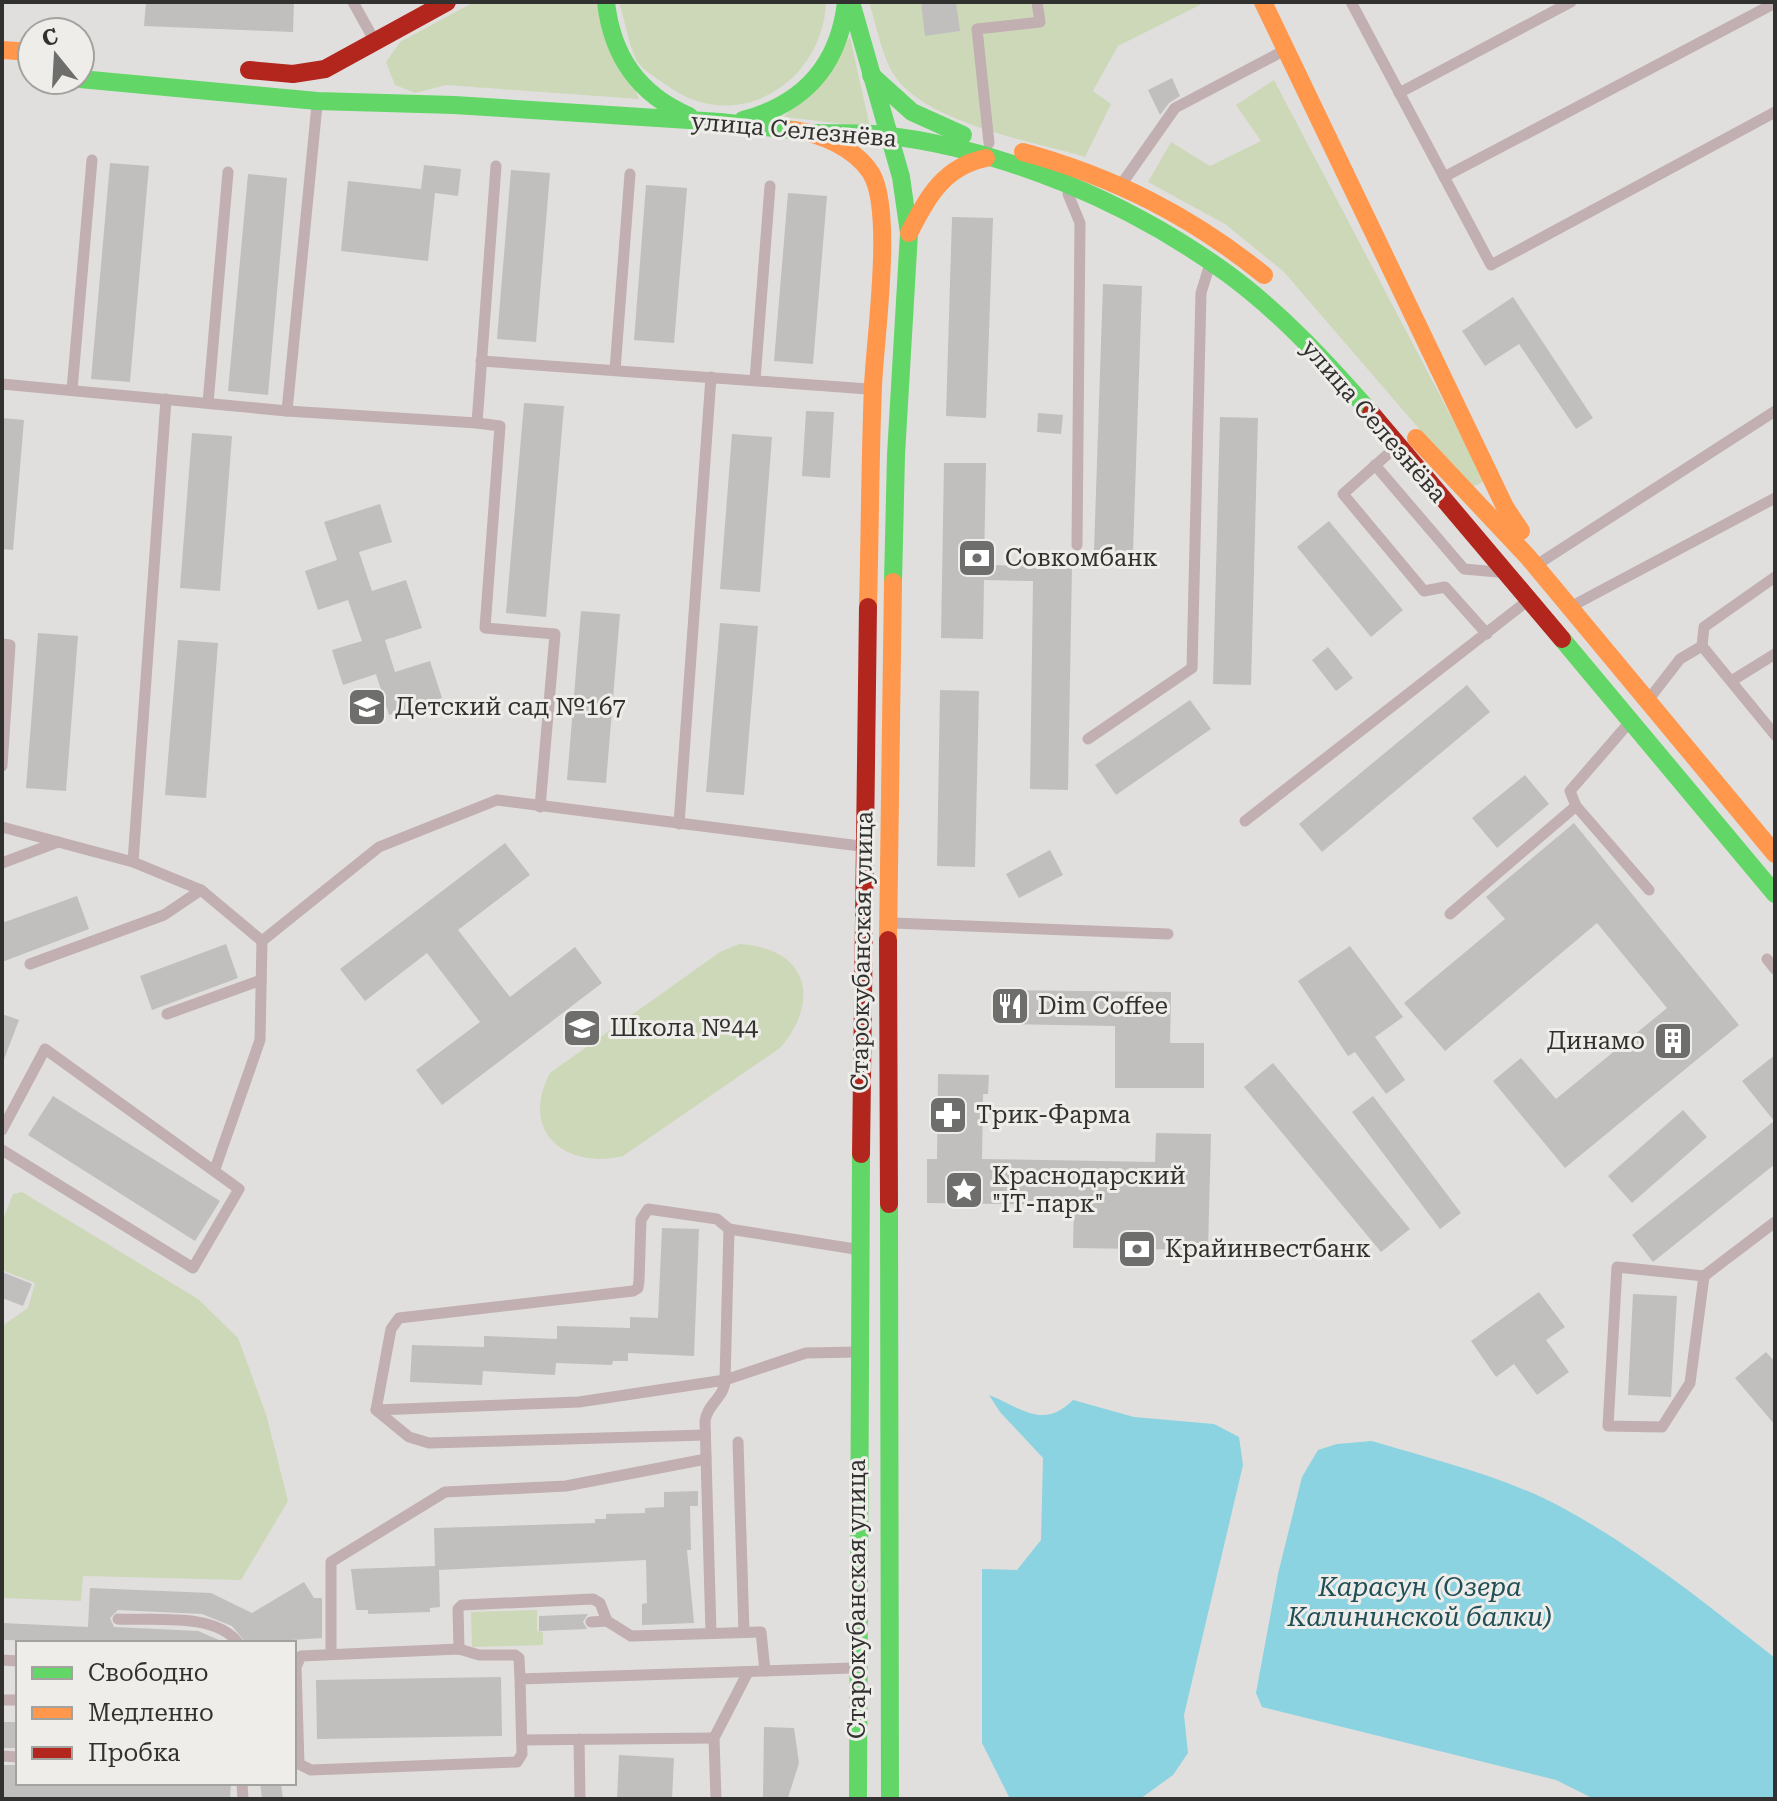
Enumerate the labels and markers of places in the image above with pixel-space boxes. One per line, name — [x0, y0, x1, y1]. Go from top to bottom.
bank icon: Совкомбанк — [956, 537, 998, 579]
place label: Совкомбанк — [1005, 544, 1158, 572]
school or university icon: Детский сад №167 — [346, 686, 388, 728]
place label: Детский сад №167 — [395, 693, 626, 721]
restaurant icon: Dim Coffee — [989, 985, 1031, 1027]
place label: Dim Coffee — [1038, 992, 1168, 1020]
school or university icon: Школа №44 — [561, 1007, 603, 1049]
place label: Школа №44 — [610, 1014, 759, 1042]
building icon: Динамо — [1652, 1020, 1694, 1062]
place label: Динамо — [1547, 1027, 1645, 1055]
pharmacy icon: Трик-Фарма — [927, 1094, 969, 1136]
place label: Трик-Фарма — [976, 1101, 1131, 1129]
place label: Краснодарский "IT-парк" — [992, 1162, 1186, 1218]
place icon: Краснодарский "IT-парк" — [943, 1169, 985, 1211]
bank icon: Крайинвестбанк — [1116, 1228, 1158, 1270]
place label: Крайинвестбанк — [1165, 1235, 1371, 1263]

